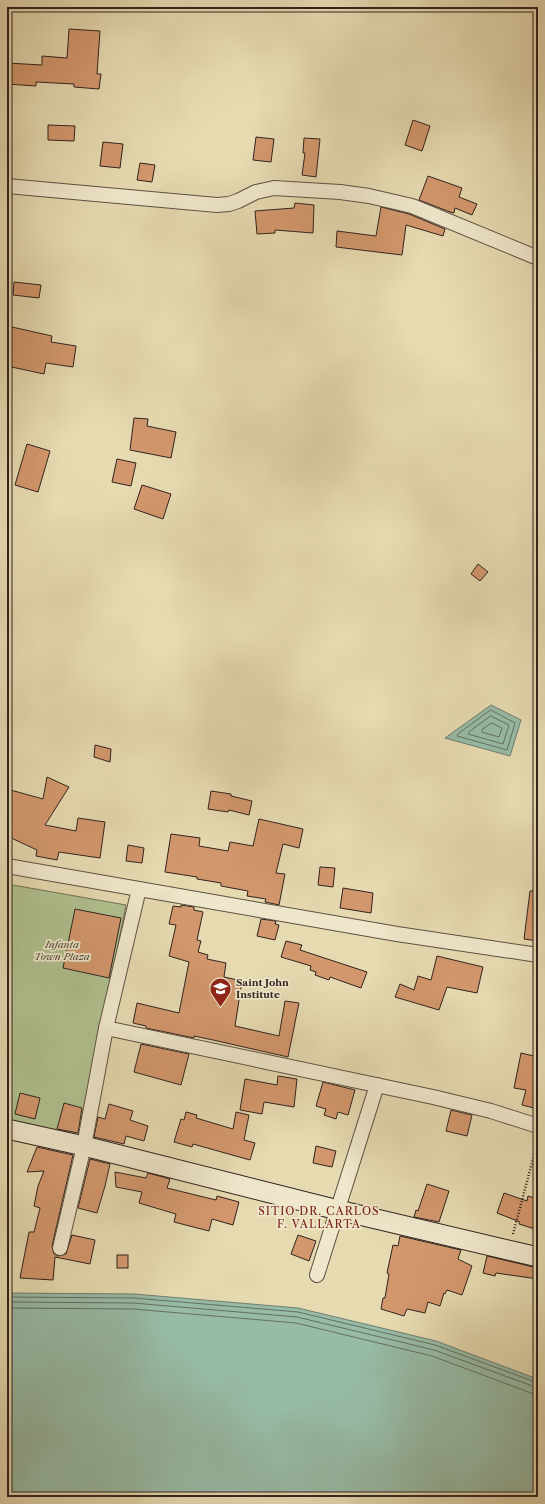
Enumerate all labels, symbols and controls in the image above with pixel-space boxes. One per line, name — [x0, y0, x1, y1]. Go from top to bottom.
park label: Infanta Town Plaza — [34, 938, 90, 963]
school or university icon: Saint John Institute — [207, 975, 233, 1008]
place label: Saint John Institute — [236, 976, 289, 1001]
district label: SITIO DR. CARLOS F. VALLARTA — [258, 1204, 380, 1231]

